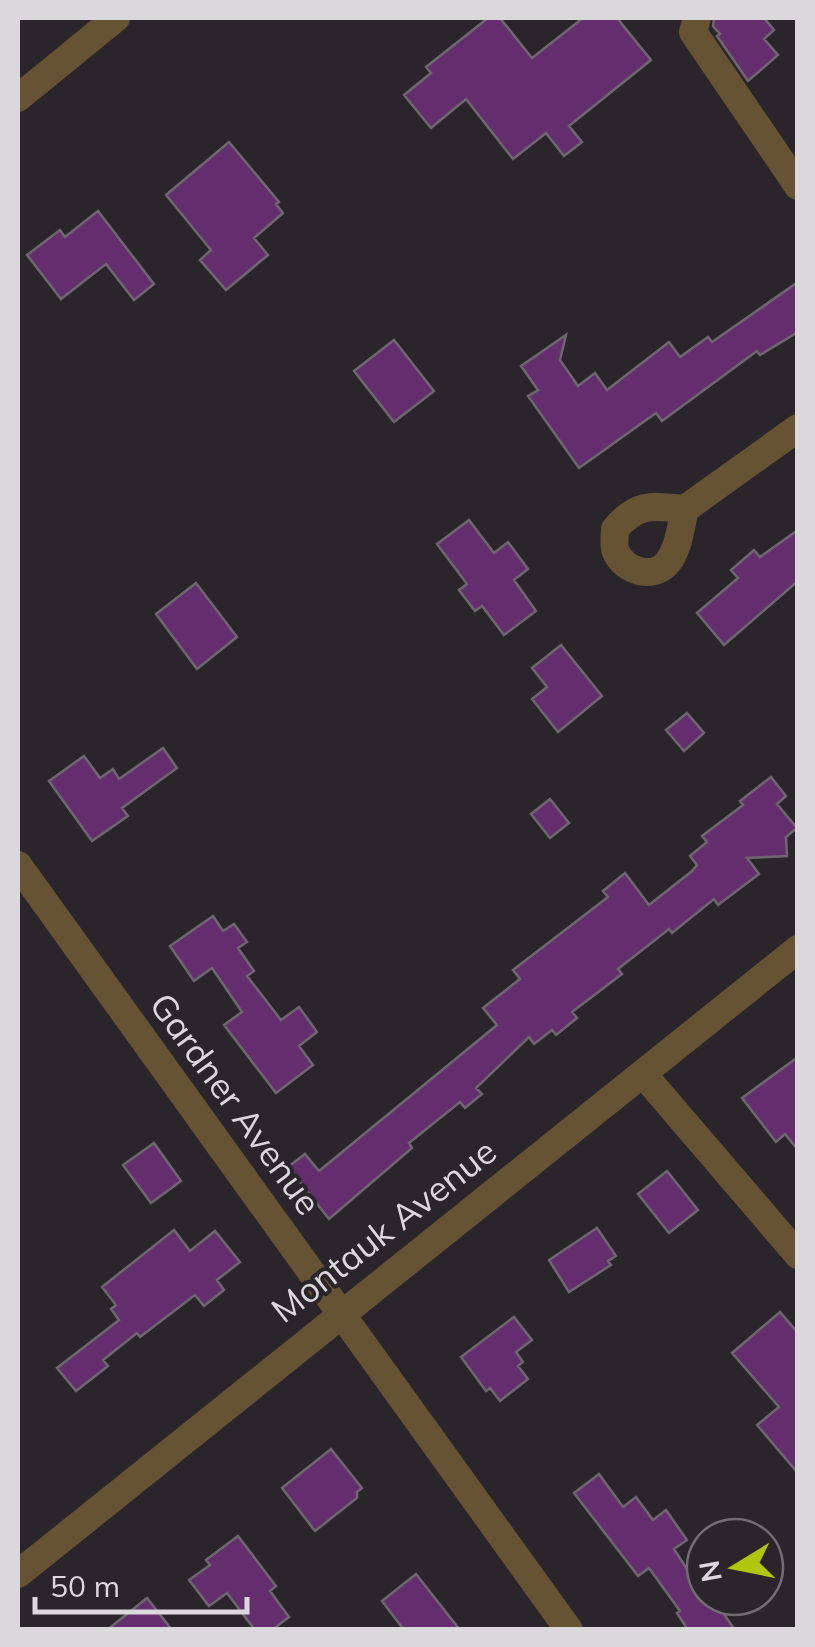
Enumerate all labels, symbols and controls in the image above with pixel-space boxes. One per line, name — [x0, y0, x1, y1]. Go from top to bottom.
street label: Gardner Avenue — [141, 984, 331, 1223]
street label: Montauk Avenue — [262, 1129, 505, 1332]
north arrow — [685, 1517, 785, 1617]
scale bar — [35, 1552, 248, 1614]
text: N — [691, 1558, 729, 1585]
text: 50 m — [50, 1567, 120, 1605]

